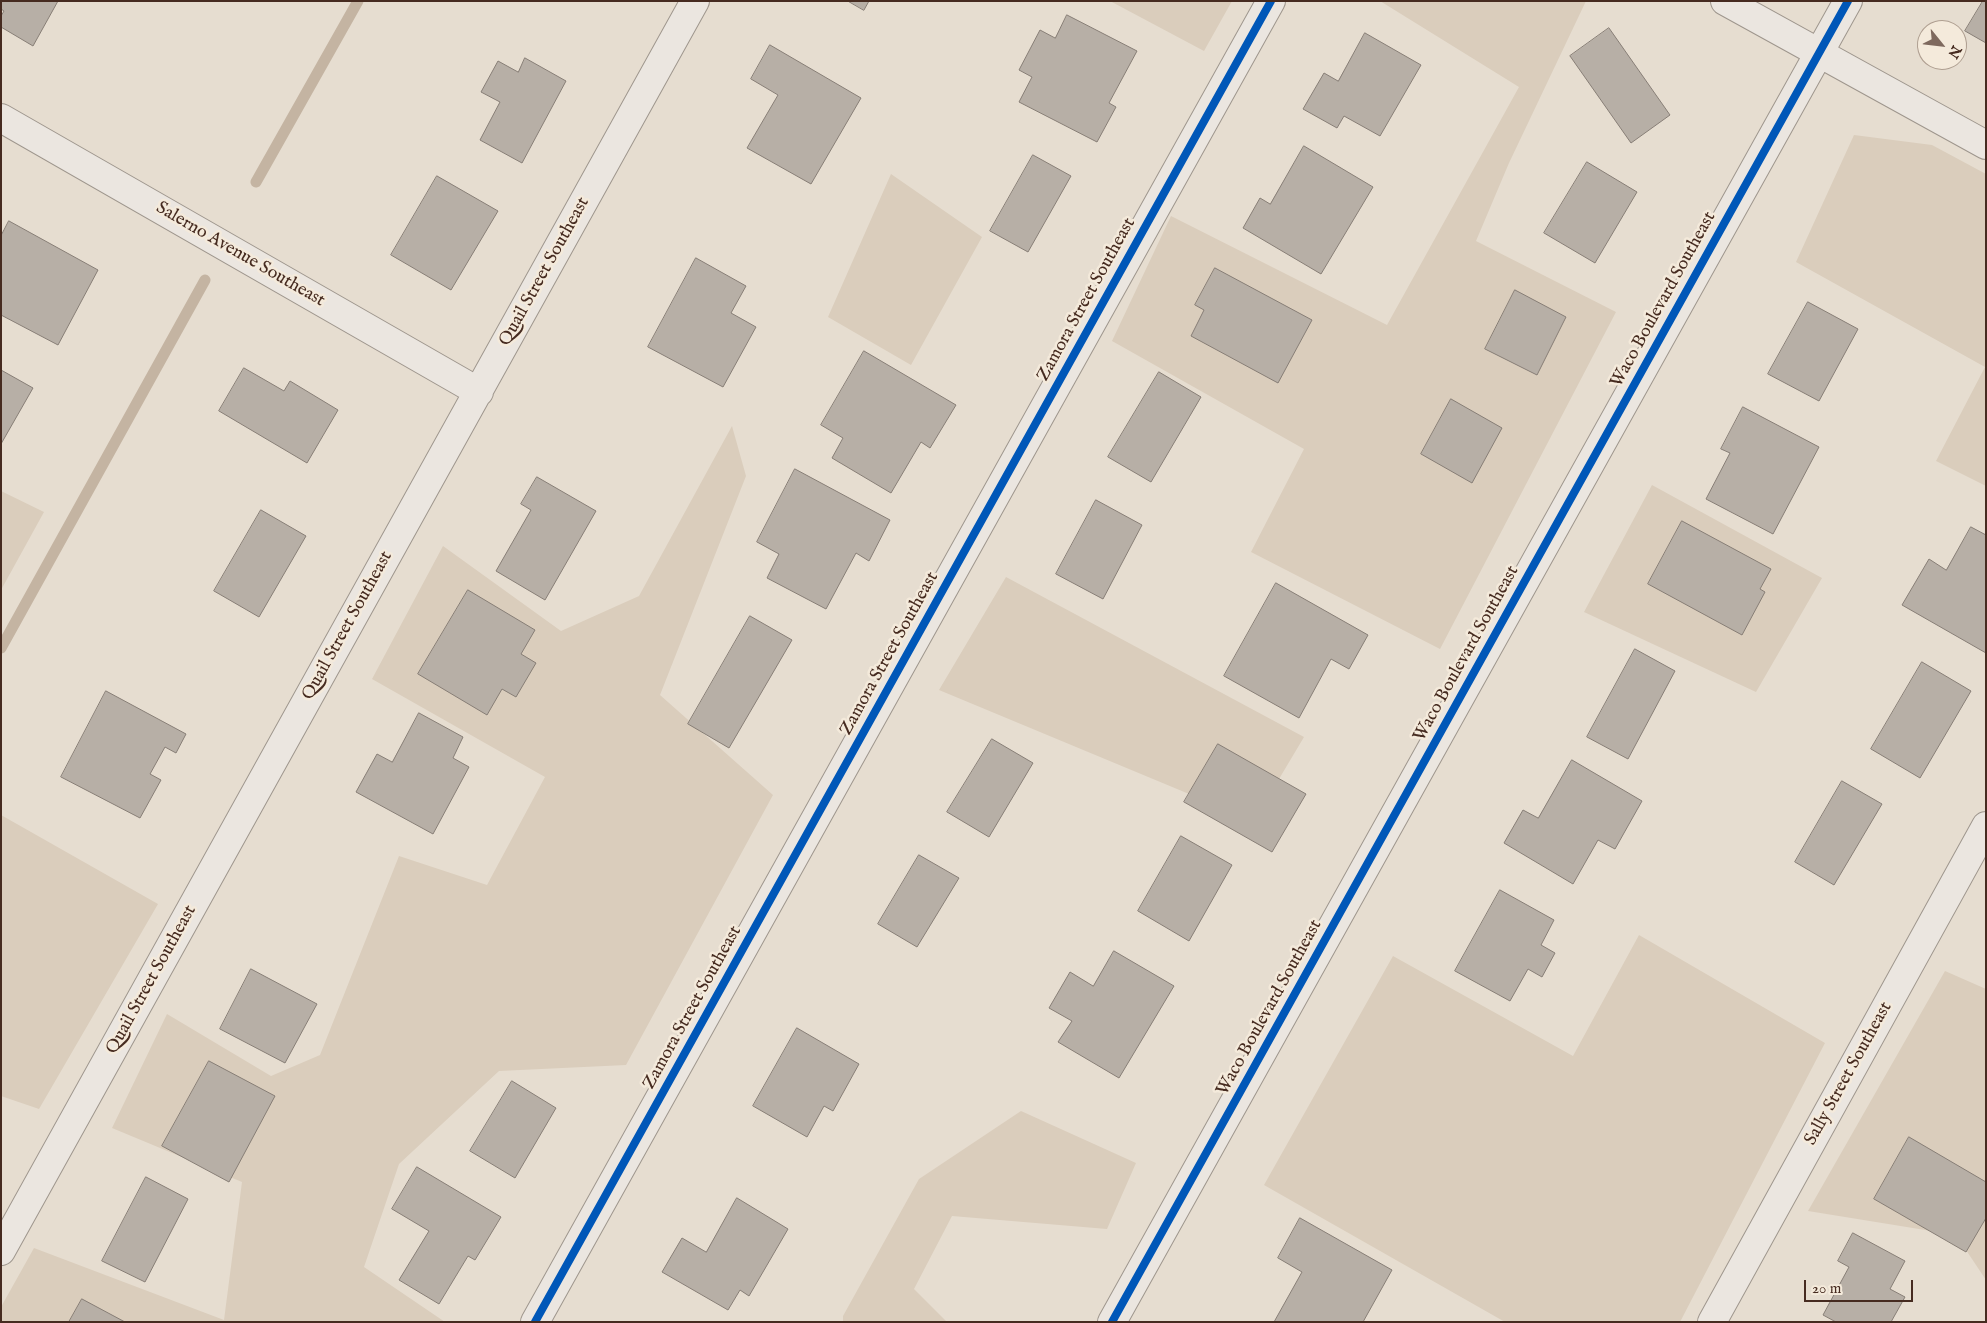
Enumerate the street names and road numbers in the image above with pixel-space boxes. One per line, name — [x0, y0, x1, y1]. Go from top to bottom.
street label: Quail Street Southeast — [495, 194, 595, 350]
street label: Salerno Avenue Southeast — [152, 198, 328, 312]
street label: Waco Boulevard Southeast — [1607, 208, 1721, 392]
street label: Zamora Street Southeast — [1033, 215, 1141, 385]
street label: Quail Street Southeast — [298, 548, 398, 704]
street label: Waco Boulevard Southeast — [1410, 562, 1524, 746]
street label: Zamora Street Southeast — [836, 569, 944, 739]
street label: Quail Street Southeast — [102, 902, 202, 1058]
street label: Waco Boulevard Southeast — [1213, 916, 1327, 1100]
street label: Zamora Street Southeast — [639, 923, 747, 1093]
street label: Sally Street Southeast — [1801, 999, 1897, 1149]

